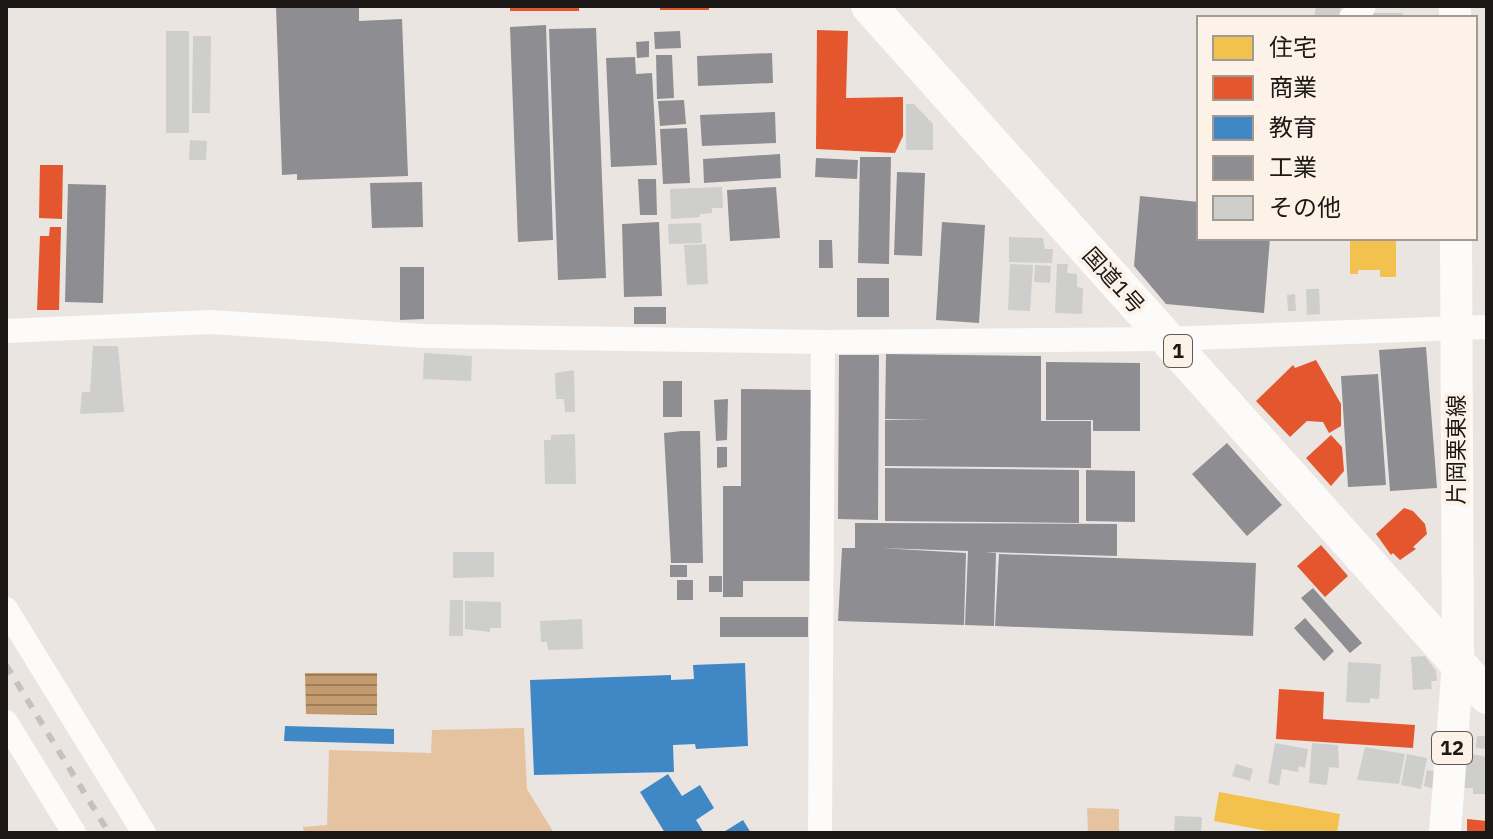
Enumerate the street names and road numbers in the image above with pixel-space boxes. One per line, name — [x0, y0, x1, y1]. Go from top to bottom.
street label: 国道1号 — [1077, 241, 1152, 319]
road number: 1 — [1164, 335, 1192, 367]
street label: 片岡栗東線 — [1441, 395, 1470, 505]
road number: 12 — [1432, 732, 1472, 764]

